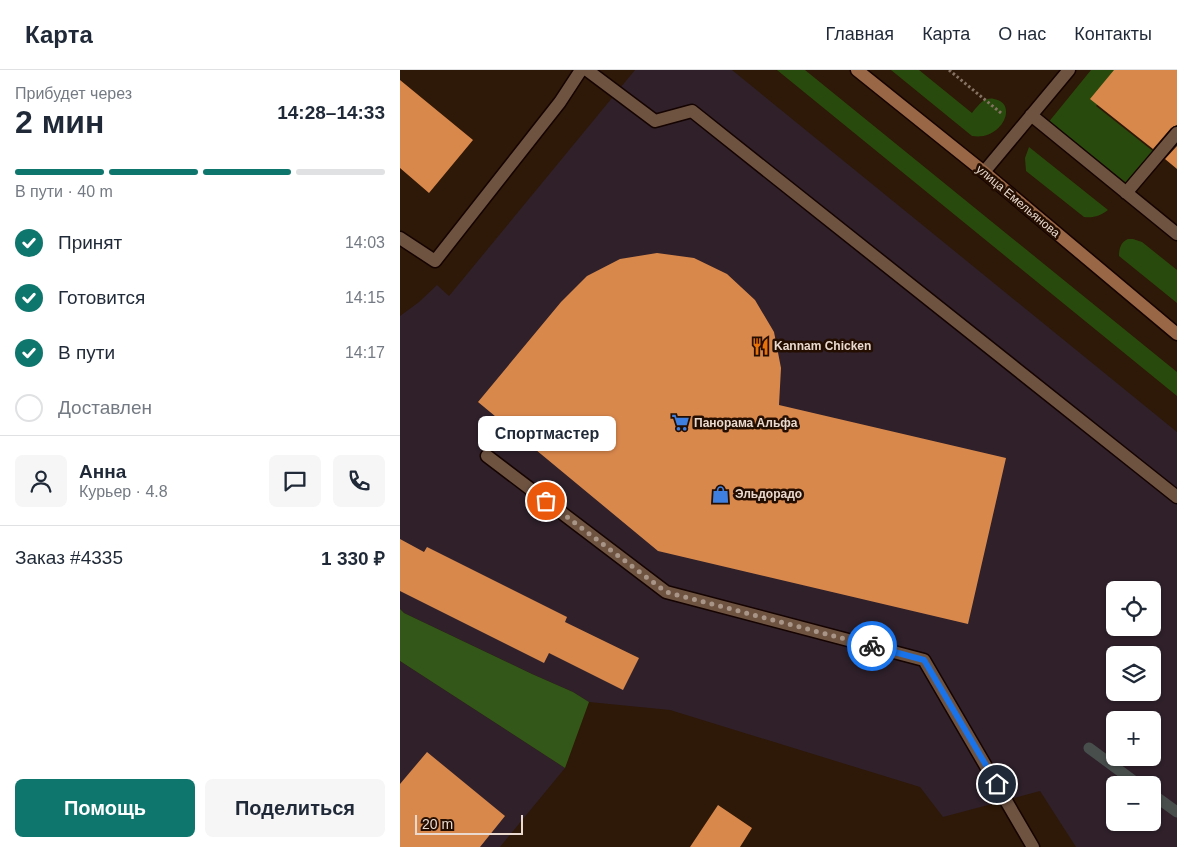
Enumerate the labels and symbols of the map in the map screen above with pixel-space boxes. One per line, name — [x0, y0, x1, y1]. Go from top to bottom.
street label: улица Емельянова — [973, 162, 1063, 240]
restaurant icon: Kannam Chicken — [750, 336, 770, 356]
place label: Kannam Chicken — [774, 339, 871, 353]
supermarket icon: Панорама Альфа — [670, 413, 690, 433]
callout: Спортмастер — [477, 416, 615, 451]
place label: Панорама Альфа — [694, 416, 798, 430]
pin — [525, 480, 567, 522]
shop icon: Эльдорадо — [711, 484, 731, 504]
place label: Эльдорадо — [735, 487, 802, 501]
courier — [847, 621, 897, 671]
pin — [976, 763, 1018, 805]
scale bar — [415, 812, 522, 835]

